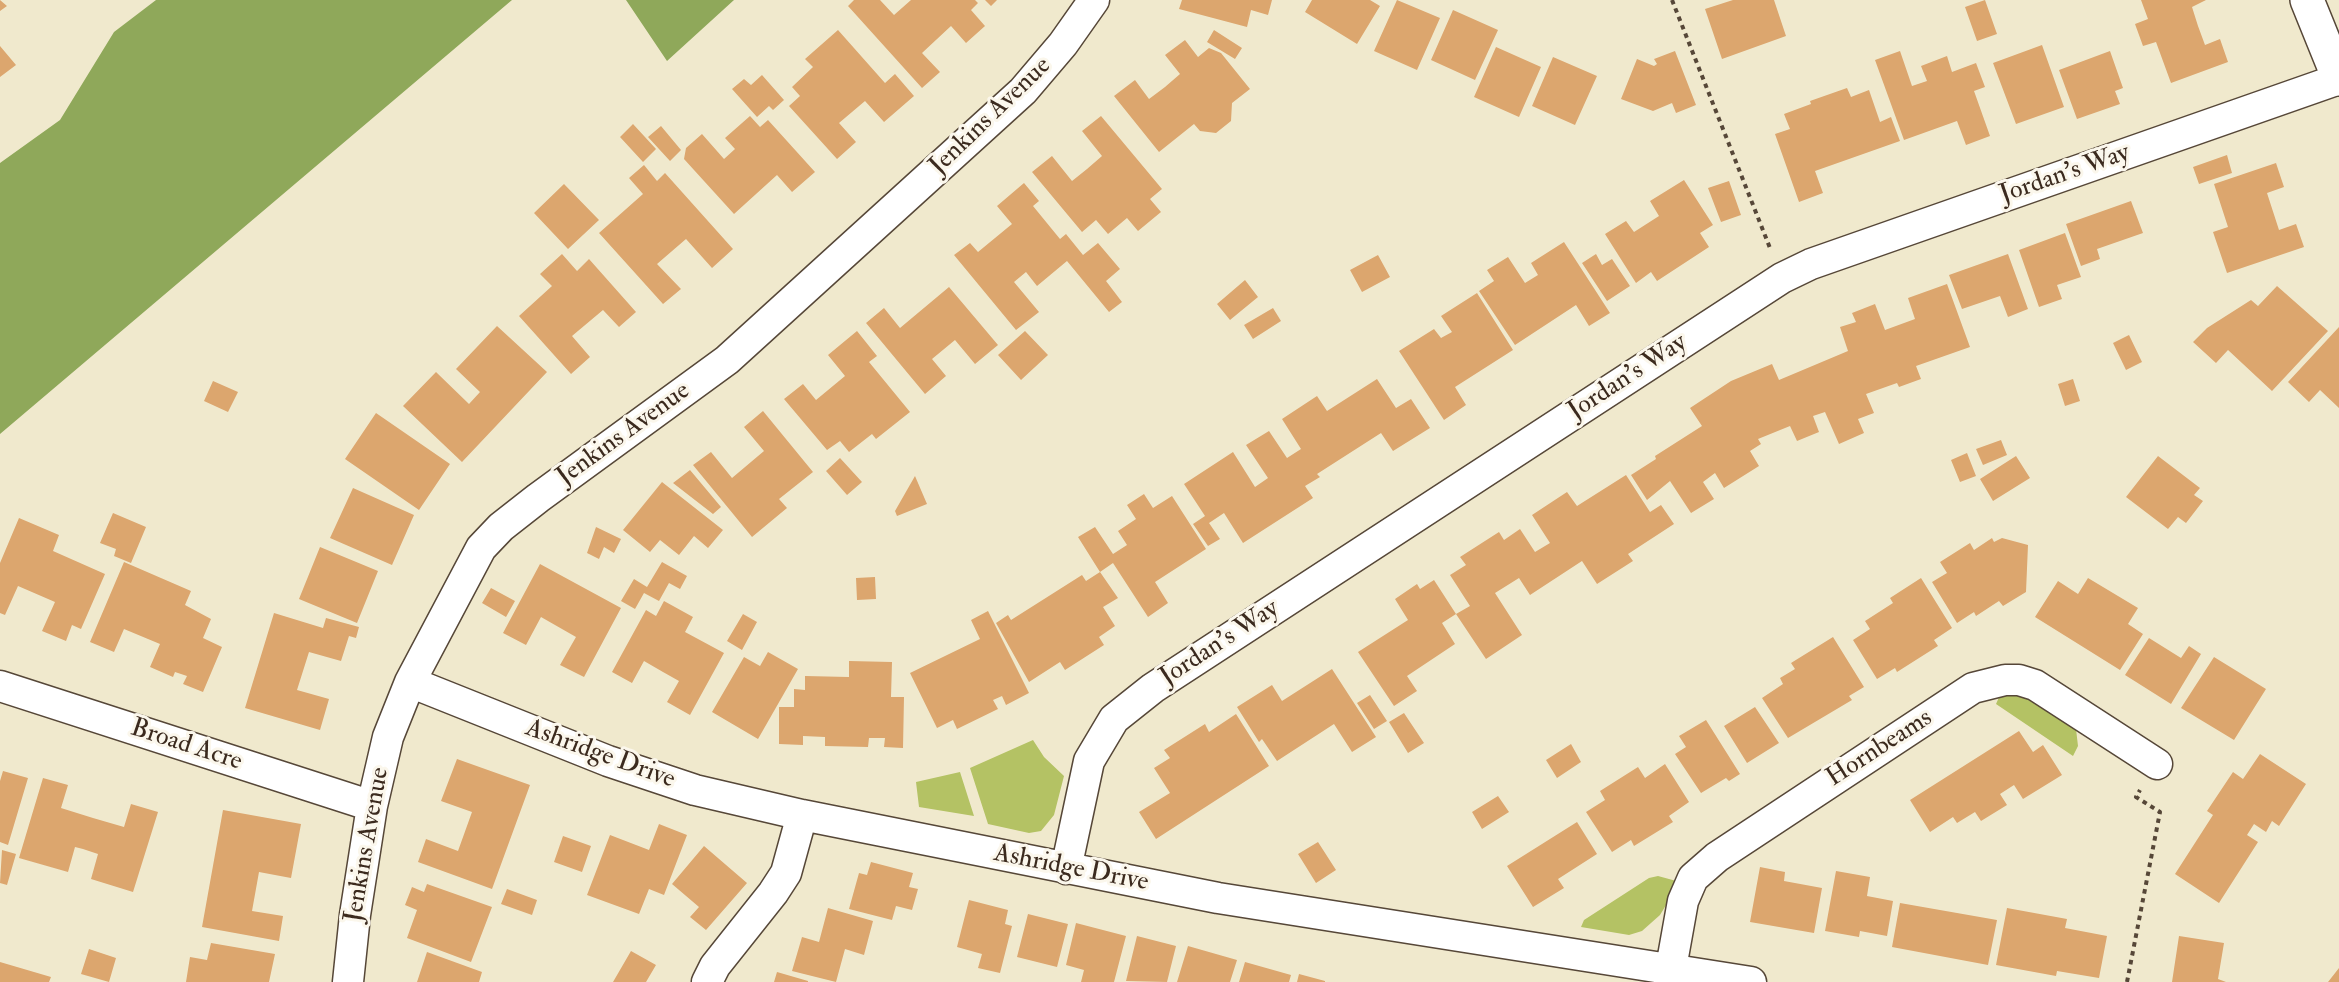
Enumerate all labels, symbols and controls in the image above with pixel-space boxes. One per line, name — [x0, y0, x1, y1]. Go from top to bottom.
street label: Jenkins Avenue — [924, 51, 1058, 183]
street label: Jordan's Way — [1996, 138, 2134, 212]
street label: Jordan's Way — [1563, 328, 1693, 428]
street label: Jenkins Avenue — [551, 376, 697, 494]
street label: Jordan's Way — [1155, 594, 1285, 694]
street label: Hornbeams — [1821, 703, 1939, 795]
street label: Broad Acre — [126, 713, 246, 779]
street label: Ashridge Drive — [521, 714, 679, 796]
street label: Jenkins Avenue — [339, 765, 397, 925]
street label: Ashridge Drive — [991, 839, 1151, 899]

